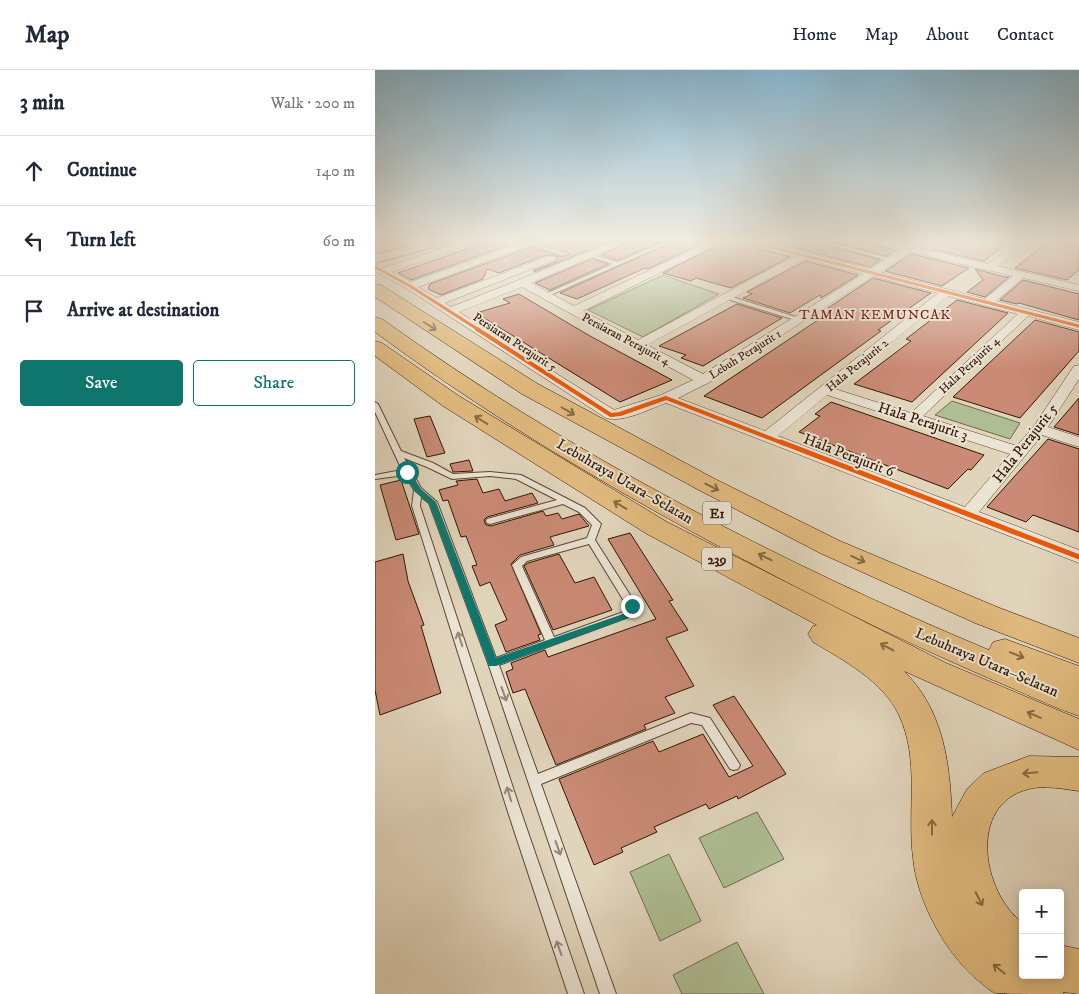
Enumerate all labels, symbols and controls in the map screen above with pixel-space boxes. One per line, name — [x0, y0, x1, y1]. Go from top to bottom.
text: Map — [25, 20, 69, 50]
text: Home — [792, 24, 837, 46]
text: Map — [865, 24, 898, 46]
text: About — [926, 24, 969, 46]
text: Contact — [997, 24, 1054, 46]
text: 3 min — [20, 90, 65, 116]
text: Walk · 200 m — [271, 93, 355, 113]
icon: ahead — [20, 157, 48, 185]
text: Continue — [67, 159, 137, 182]
text: 140 m — [316, 161, 355, 181]
icon: left — [20, 227, 48, 255]
text: Turn left — [67, 229, 136, 252]
text: 60 m — [323, 231, 355, 251]
icon: arrive — [20, 297, 48, 325]
text: Arrive at destination — [67, 299, 219, 322]
district label: TAMAN KEMUNCAK — [799, 306, 951, 324]
street label: Persiaran Perajurit 5 — [470, 310, 559, 375]
street label: Persiaran Perajurit 4 — [579, 310, 673, 370]
one-way arrow — [423, 321, 437, 331]
street label: Lebuh Perajurit 1 — [706, 326, 784, 383]
street label: Hala Perajurit 4 — [936, 333, 1004, 397]
street label: Hala Perajurit 2 — [823, 335, 892, 395]
button: Save — [20, 360, 183, 406]
button: Share — [193, 360, 355, 406]
street label: Hala Perajurit 3 — [875, 398, 970, 445]
street label: Hala Perajurit 5 — [989, 399, 1063, 487]
one-way arrow — [561, 406, 576, 416]
one-way arrow — [475, 415, 489, 425]
street label: Hala Perajurit 6 — [801, 429, 898, 482]
street label: Lebuhraya Utara–Selatan — [553, 435, 696, 528]
route start — [396, 461, 419, 484]
one-way arrow — [704, 483, 719, 492]
one-way arrow — [613, 500, 627, 510]
road number: E1 — [703, 502, 731, 524]
road number: 239 — [702, 548, 732, 570]
one-way arrow — [758, 552, 773, 561]
one-way arrow — [850, 555, 865, 565]
route end — [621, 595, 644, 618]
street label: Lebuhraya Utara–Selatan — [912, 624, 1062, 701]
one-way arrow — [455, 631, 464, 647]
one-way arrow — [879, 642, 894, 652]
one-way arrow — [1008, 651, 1024, 660]
one-way arrow — [500, 686, 509, 702]
one-way arrow — [1027, 710, 1042, 720]
one-way arrow — [1023, 768, 1039, 778]
one-way arrow — [503, 786, 513, 802]
one-way arrow — [927, 820, 937, 836]
one-way arrow — [554, 839, 563, 855]
map controls — [1019, 889, 1064, 979]
button: + — [1019, 889, 1064, 934]
one-way arrow — [974, 891, 984, 906]
button: − — [1019, 934, 1064, 979]
one-way arrow — [554, 941, 563, 956]
one-way arrow — [993, 963, 1006, 974]

